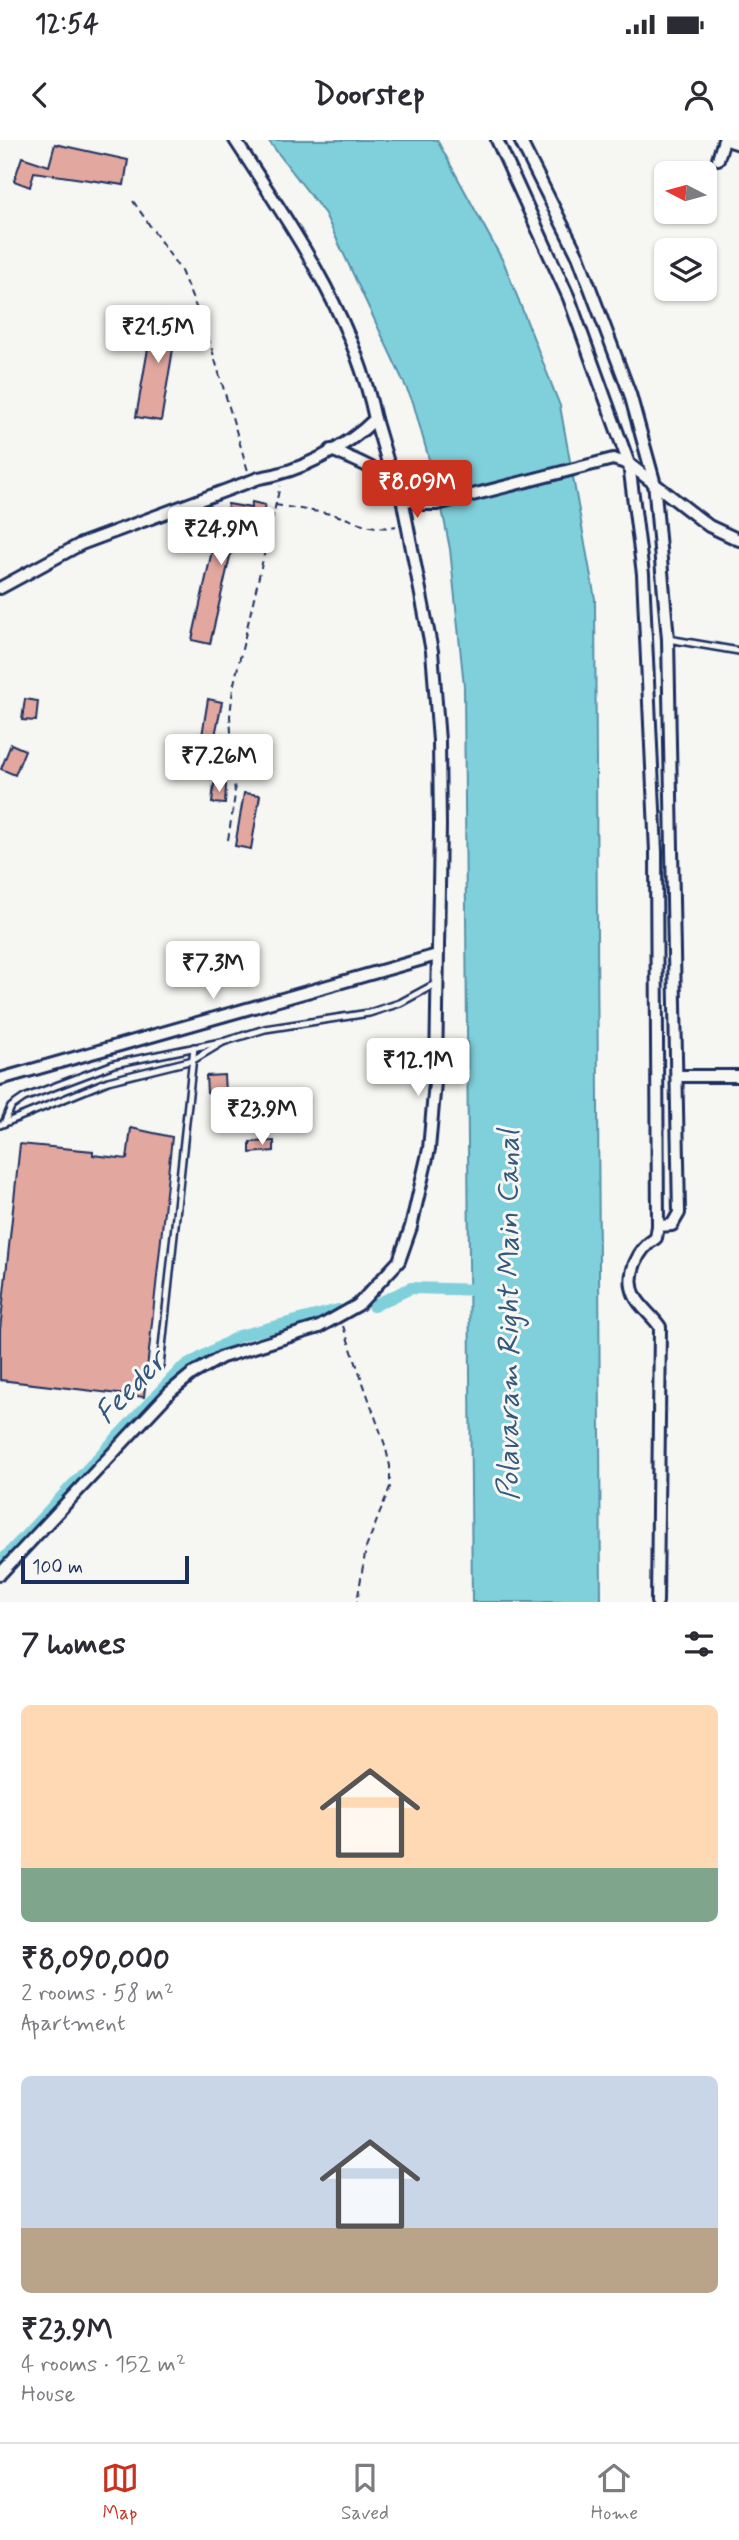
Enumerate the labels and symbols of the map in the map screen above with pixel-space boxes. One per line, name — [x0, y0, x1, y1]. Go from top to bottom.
north arrow — [654, 161, 718, 224]
pin: ₹21.5M — [101, 306, 215, 365]
pin: ₹8.09M — [360, 460, 474, 520]
pin: ₹24.9M — [164, 508, 278, 567]
pin: ₹7.26M — [162, 734, 276, 794]
pin: ₹7.3M — [164, 942, 262, 1001]
pin: ₹12.1M — [361, 1038, 475, 1098]
pin: ₹23.9M — [205, 1088, 319, 1147]
water label: Polavaram Right Main Canal — [490, 1127, 530, 1500]
water label: Feeder — [87, 1340, 178, 1433]
scale bar — [21, 1553, 189, 1585]

